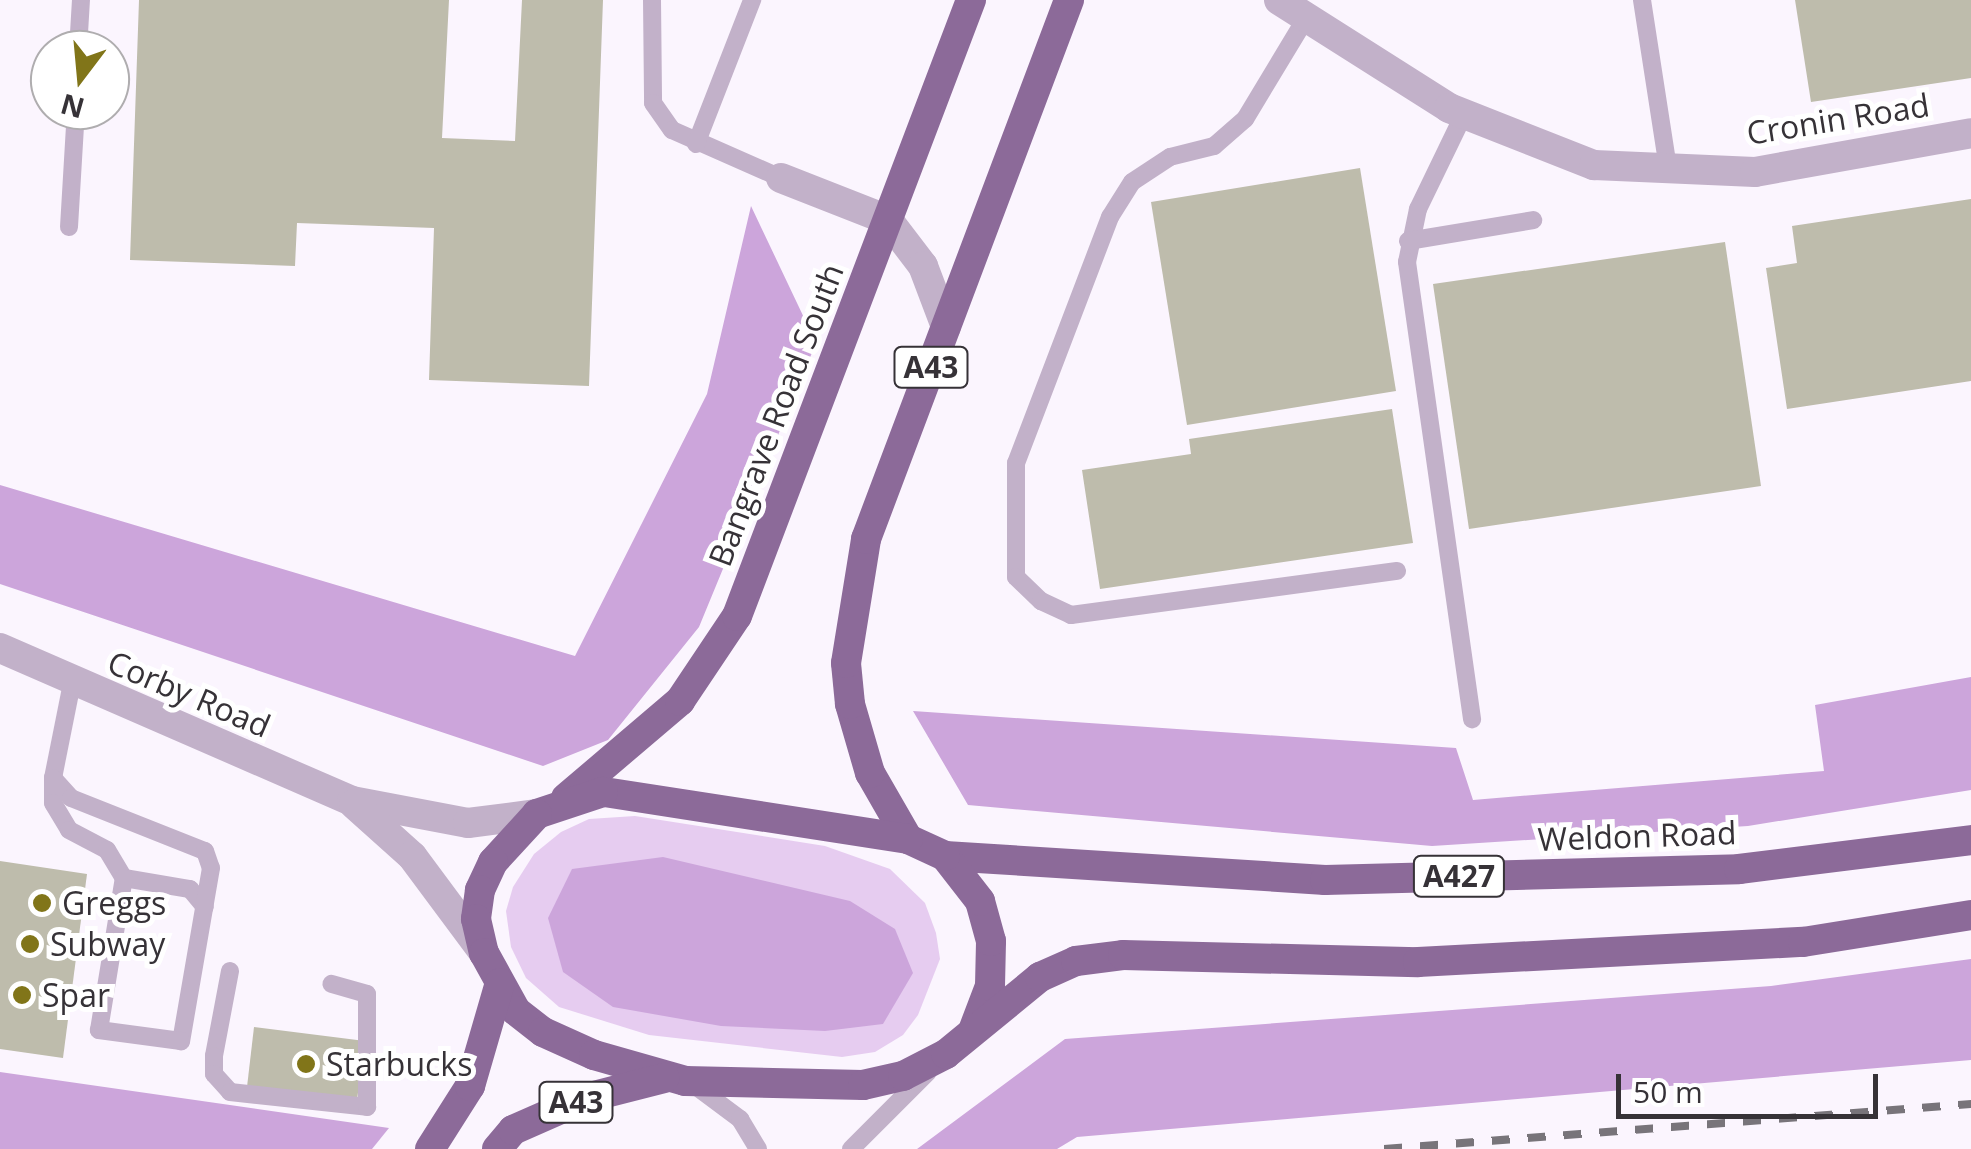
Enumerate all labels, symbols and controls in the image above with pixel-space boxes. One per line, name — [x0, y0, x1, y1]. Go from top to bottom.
north arrow — [30, 30, 130, 130]
text: N — [56, 86, 88, 128]
street label: Cronin Road — [1744, 86, 1932, 152]
street label: Bangrave Road South — [701, 258, 851, 572]
road number: A43 — [891, 342, 971, 392]
street label: Corby Road — [102, 643, 276, 745]
street label: Weldon Road — [1537, 813, 1737, 859]
road number: A427 — [1412, 851, 1506, 901]
place label: Greggs — [62, 884, 166, 922]
marker: Greggs — [31, 892, 53, 914]
place label: Subway — [50, 925, 165, 963]
marker: Subway — [19, 933, 41, 955]
place label: Spar — [42, 976, 110, 1014]
marker: Spar — [11, 984, 33, 1006]
place label: Starbucks — [326, 1045, 472, 1083]
marker: Starbucks — [295, 1053, 317, 1075]
scale bar — [1621, 1054, 1884, 1116]
text: 50 m — [1633, 1071, 1703, 1112]
road number: A43 — [536, 1077, 616, 1127]

